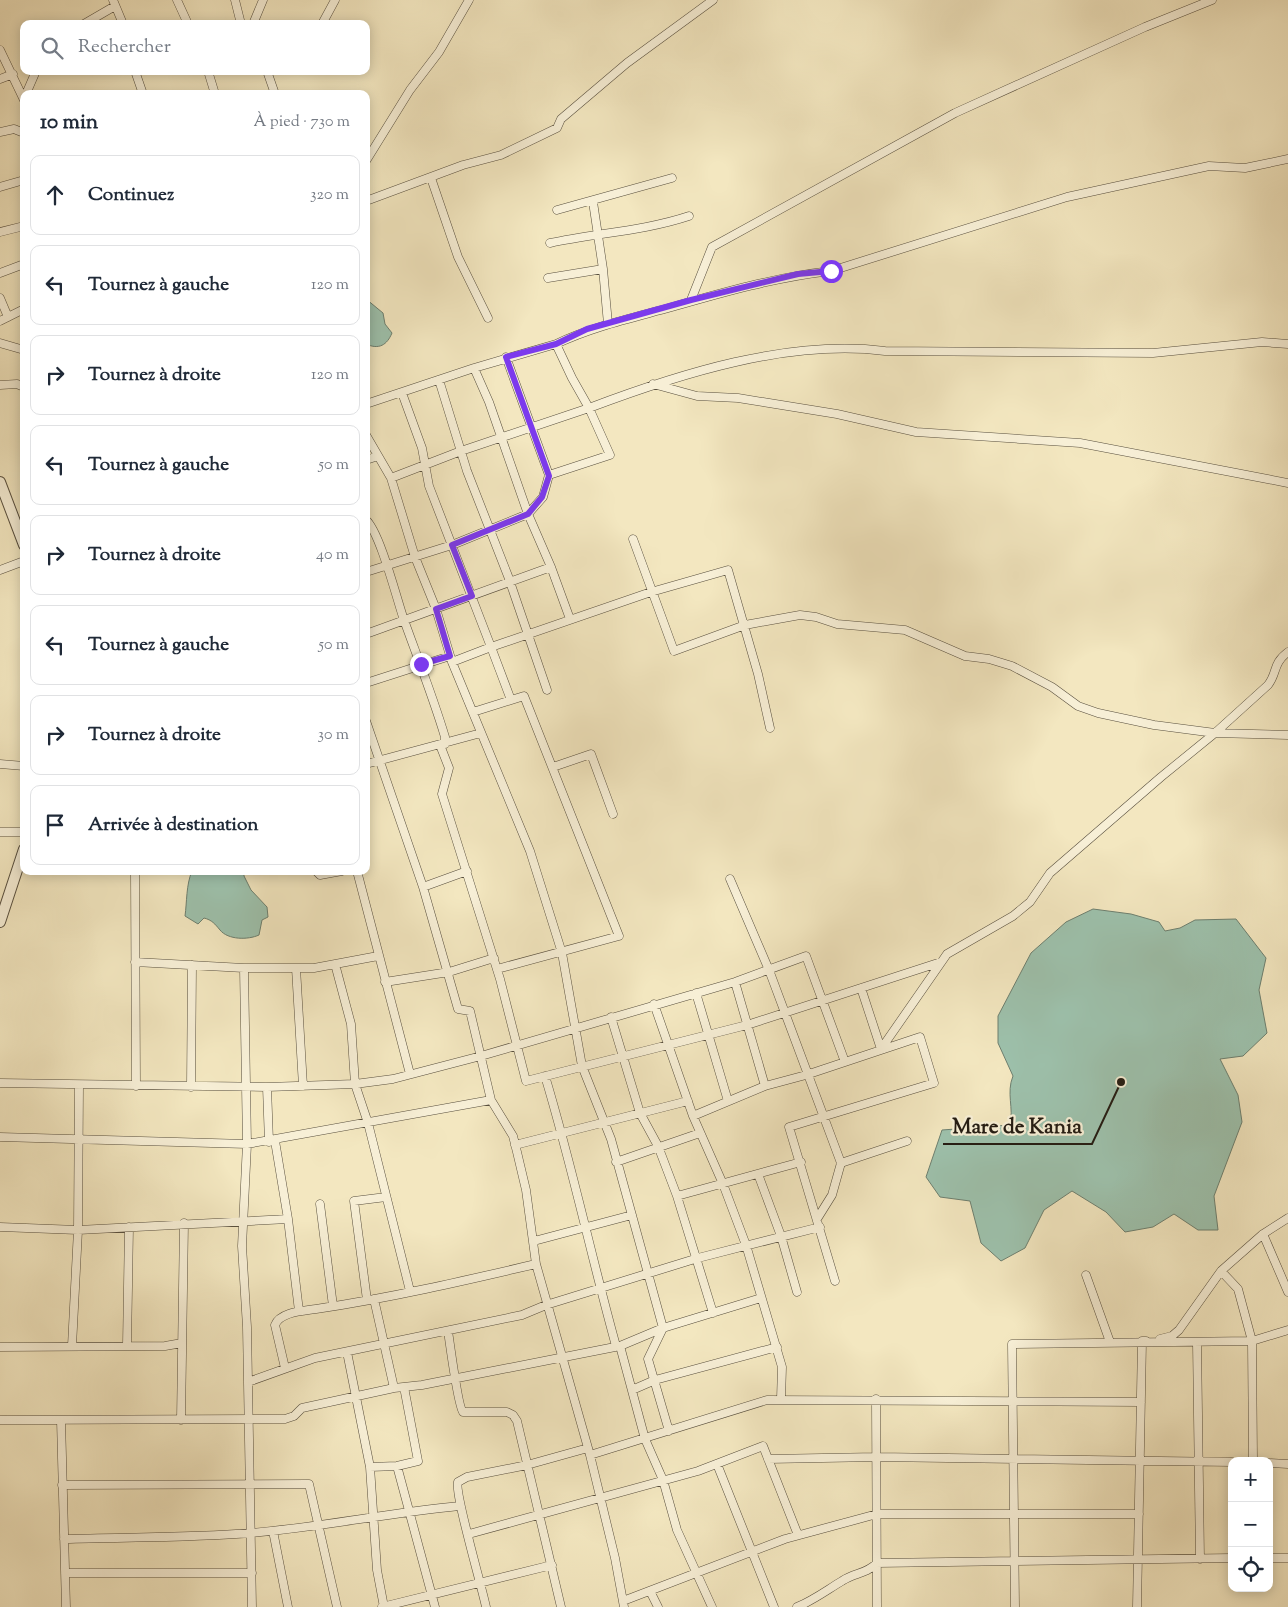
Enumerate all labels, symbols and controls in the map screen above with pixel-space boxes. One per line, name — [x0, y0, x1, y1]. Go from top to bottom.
search box — [20, 20, 370, 75]
icon: search — [38, 34, 66, 62]
text: Rechercher — [78, 34, 171, 61]
text: 10 min — [40, 108, 98, 138]
text: À pied · 730 m — [253, 111, 350, 134]
icon: ahead — [41, 181, 69, 209]
text: Continuez — [88, 182, 174, 209]
text: 320 m — [310, 184, 349, 207]
route start — [820, 260, 843, 283]
icon: left — [41, 271, 69, 299]
text: Tournez à gauche — [88, 272, 229, 299]
text: 120 m — [311, 274, 349, 297]
icon: right — [41, 361, 69, 389]
text: Tournez à droite — [88, 362, 221, 389]
text: 120 m — [311, 364, 349, 387]
icon: left — [41, 451, 69, 479]
text: Tournez à gauche — [88, 452, 229, 479]
text: 50 m — [318, 454, 349, 477]
icon: right — [41, 541, 69, 569]
text: Tournez à droite — [88, 542, 221, 569]
text: 40 m — [316, 544, 349, 567]
icon: left — [41, 631, 69, 659]
text: Tournez à gauche — [88, 632, 229, 659]
text: 50 m — [318, 634, 349, 657]
route end — [410, 653, 433, 676]
icon: right — [41, 721, 69, 749]
text: Tournez à droite — [88, 722, 221, 749]
text: 30 m — [318, 724, 349, 747]
icon: arrive — [41, 811, 69, 839]
text: Arrivée à destination — [88, 812, 259, 839]
callout: Mare de Kania — [943, 1108, 1092, 1144]
text: Mare de Kania — [952, 1113, 1082, 1143]
map controls — [1228, 1457, 1273, 1592]
button: + — [1228, 1457, 1273, 1502]
button: − — [1228, 1502, 1273, 1547]
button: locate — [1228, 1547, 1273, 1592]

